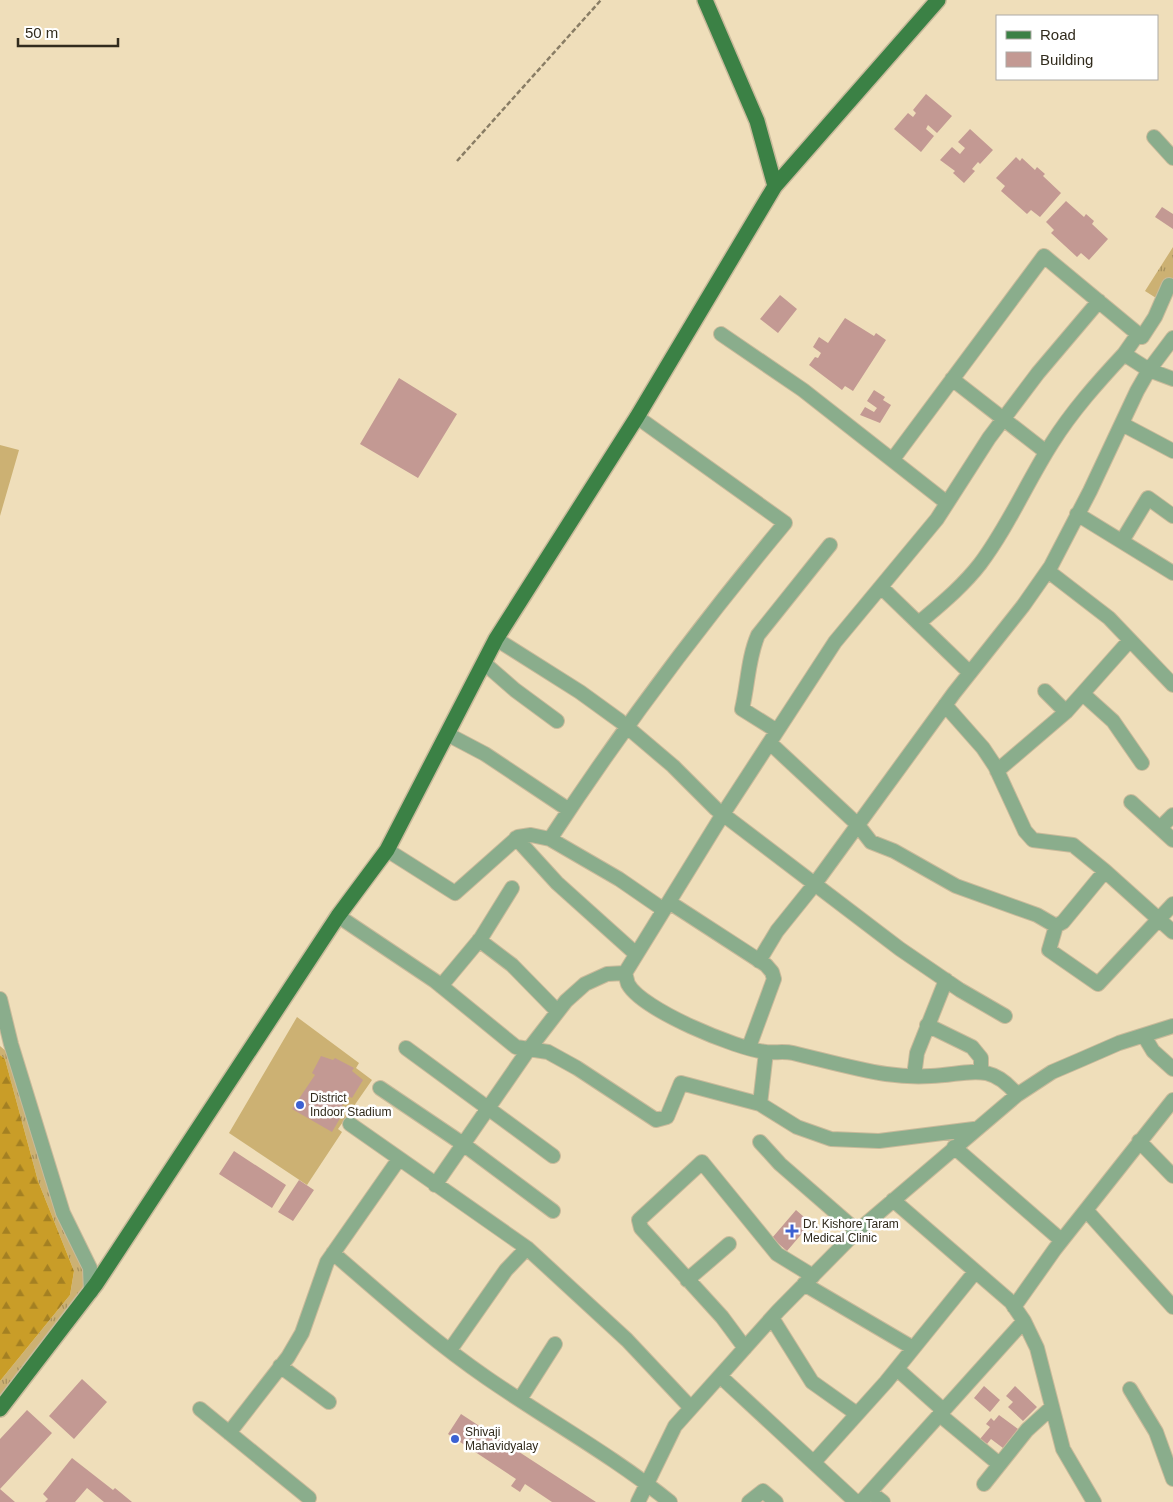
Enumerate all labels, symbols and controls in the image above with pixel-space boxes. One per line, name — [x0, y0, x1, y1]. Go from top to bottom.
scale bar — [18, 15, 118, 47]
legend — [996, 15, 1158, 80]
text: 50 m — [25, 24, 58, 41]
text: Road — [1040, 26, 1076, 43]
text: Building — [1040, 51, 1093, 68]
place label: District Indoor Stadium — [310, 1091, 391, 1119]
marker: District Indoor Stadium — [294, 1099, 306, 1111]
place label: Dr. Kishore Taram Medical Clinic — [803, 1217, 899, 1245]
marker: Dr. Kishore Taram Medical Clinic — [785, 1224, 799, 1238]
place label: Shivaji Mahavidyalay — [465, 1425, 538, 1453]
marker: Shivaji Mahavidyalay — [449, 1433, 461, 1445]

